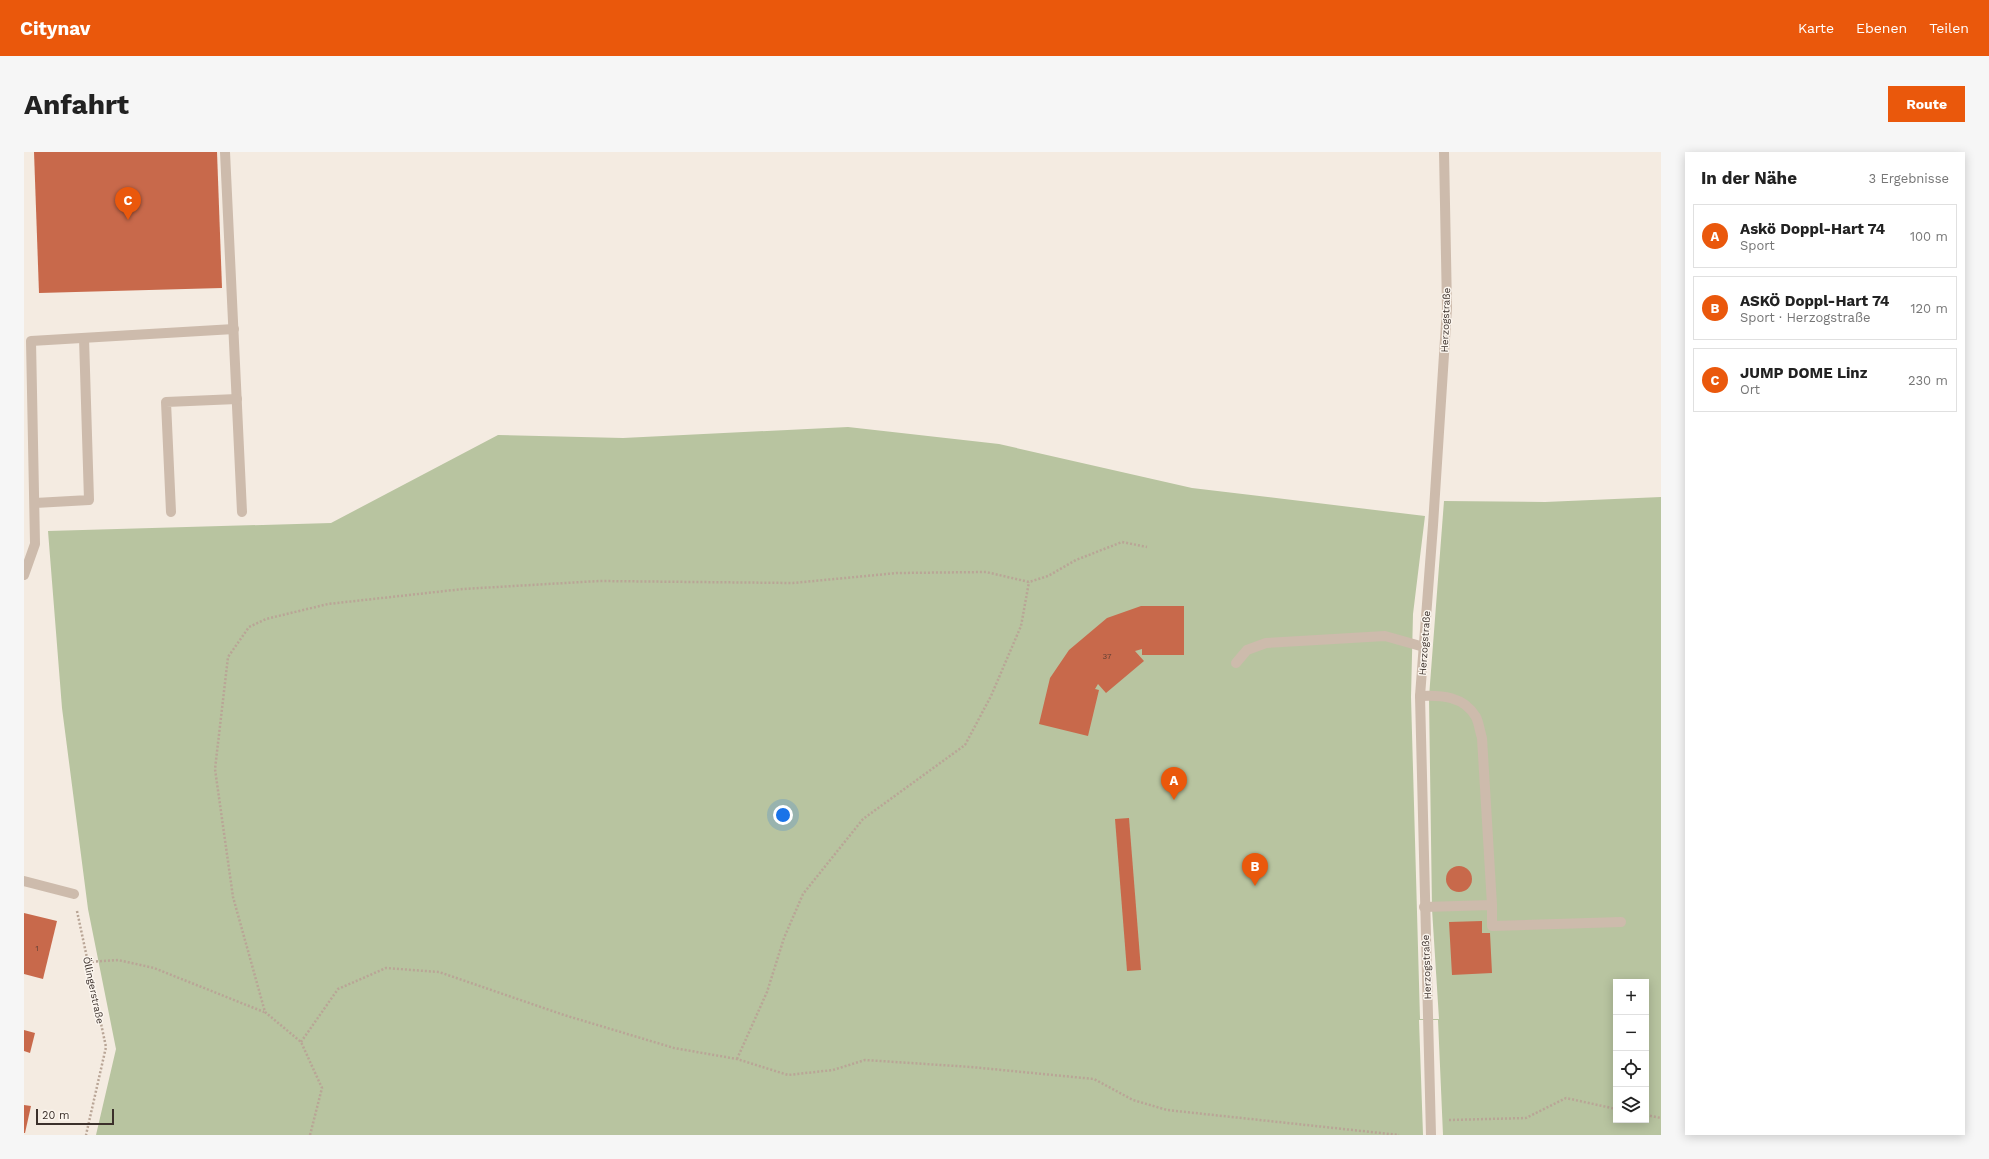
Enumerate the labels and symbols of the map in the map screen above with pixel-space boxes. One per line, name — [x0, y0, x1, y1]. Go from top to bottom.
pin: C — [115, 187, 141, 220]
street label: Herzogstraße — [1439, 287, 1452, 353]
street label: Herzogstraße — [1417, 610, 1432, 676]
house number: 37 — [1103, 652, 1112, 661]
pin: A — [1161, 767, 1187, 800]
your location — [773, 805, 793, 825]
pin: B — [1242, 853, 1268, 886]
street label: Herzogstraße — [1420, 934, 1433, 1000]
house number: 1 — [35, 944, 39, 953]
street label: Öllingerstraße — [81, 955, 106, 1025]
scale bar — [36, 1107, 114, 1126]

